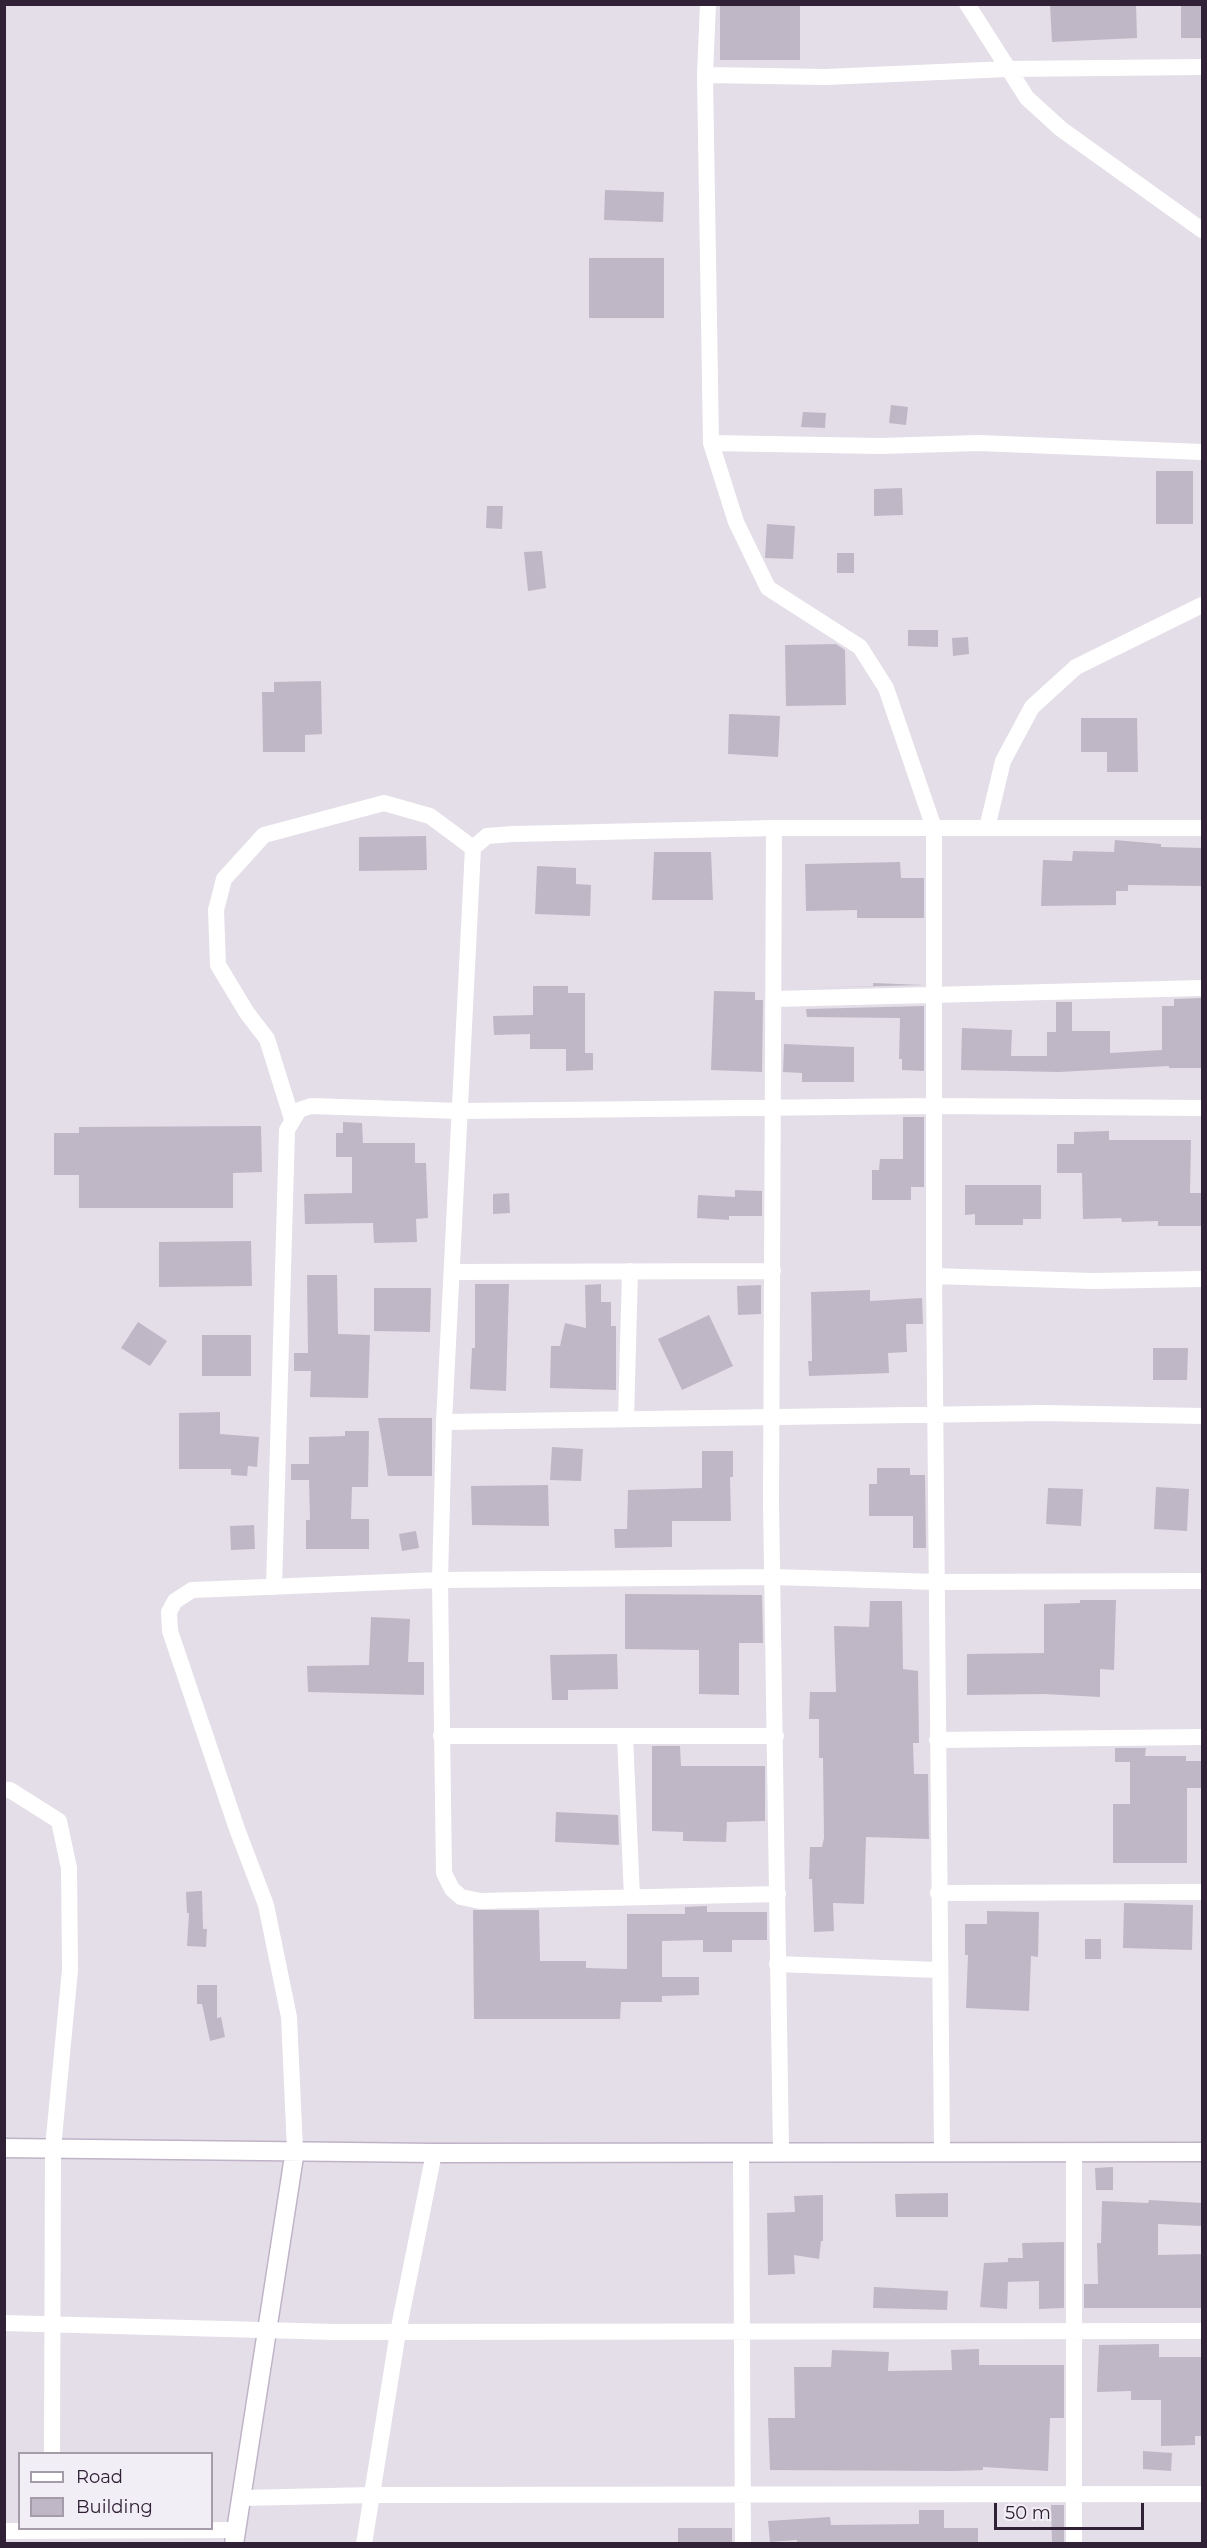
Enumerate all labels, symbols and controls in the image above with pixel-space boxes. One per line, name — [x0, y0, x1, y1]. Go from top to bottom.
legend — [18, 2452, 213, 2530]
text: Road — [76, 2466, 123, 2488]
scale bar — [997, 2491, 1147, 2529]
text: Building — [76, 2496, 153, 2518]
text: 50 m — [1005, 2502, 1051, 2524]

